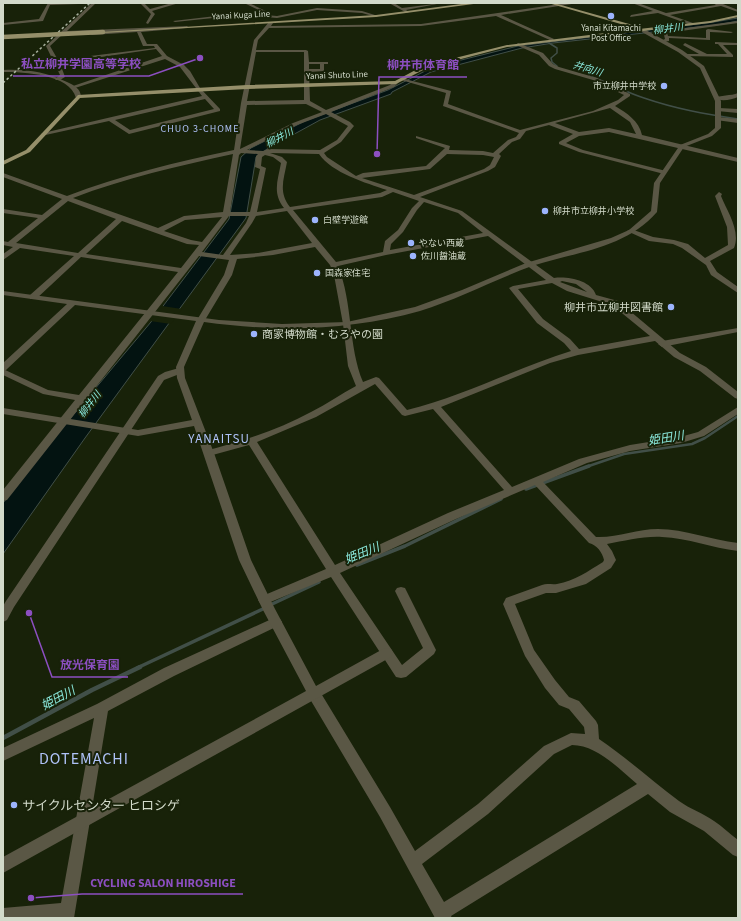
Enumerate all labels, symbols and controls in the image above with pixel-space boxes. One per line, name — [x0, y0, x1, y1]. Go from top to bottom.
street label: Yanai Kuga Line — [211, 7, 271, 24]
marker: Yanai Kitamachi Post Office — [606, 11, 616, 21]
water label: 柳井川 — [652, 20, 685, 38]
place label: Yanai Kitamachi Post Office — [580, 22, 641, 45]
callout: 私立柳井学園高等学校 — [13, 52, 149, 76]
callout: 柳井市体育館 — [379, 53, 467, 77]
text: 私立柳井学園高等学校 — [21, 56, 141, 73]
text: 柳井市体育館 — [387, 57, 459, 74]
water label: 井向川 — [571, 58, 605, 80]
street label: Yanai Shuto Line — [305, 68, 369, 83]
place label: 市立柳井中学校 — [593, 80, 656, 93]
marker: 市立柳井中学校 — [659, 81, 669, 91]
district label: CHUO 3-CHOME — [161, 122, 239, 136]
water label: 柳井川 — [263, 124, 297, 151]
place label: 柳井市立柳井小学校 — [553, 205, 634, 218]
marker: 柳井市立柳井小学校 — [540, 206, 550, 216]
place label: 白壁学遊館 — [323, 214, 368, 227]
marker: 白壁学遊館 — [310, 215, 320, 225]
place label: やない西蔵 — [419, 237, 464, 250]
marker: やない西蔵 — [406, 238, 416, 248]
place label: 佐川醤油蔵 — [420, 250, 466, 263]
marker: 佐川醤油蔵 — [408, 251, 418, 261]
place label: 国森家住宅 — [325, 267, 370, 280]
marker: 国森家住宅 — [312, 268, 322, 278]
place label: 柳井市立柳井図書館 — [564, 300, 663, 315]
marker: 柳井市立柳井図書館 — [666, 302, 676, 312]
place label: 商家博物館・むろやの園 — [262, 327, 383, 342]
marker: 商家博物館・むろやの園 — [249, 329, 259, 339]
water label: 柳井川 — [75, 388, 105, 421]
water label: 姫田川 — [647, 427, 687, 450]
district label: YANAITSU — [187, 430, 250, 448]
water label: 姫田川 — [342, 538, 384, 568]
callout: 放光保育園 — [52, 653, 128, 677]
text: 放光保育園 — [60, 657, 120, 674]
water label: 姫田川 — [38, 682, 80, 714]
district label: DOTEMACHI — [39, 748, 129, 770]
place label: サイクルセンター ヒロシゲ — [22, 797, 180, 815]
marker: サイクルセンター ヒロシゲ — [9, 800, 19, 810]
callout: CYCLING SALON HIROSHIGE — [82, 870, 243, 894]
text: CYCLING SALON HIROSHIGE — [90, 875, 236, 892]

